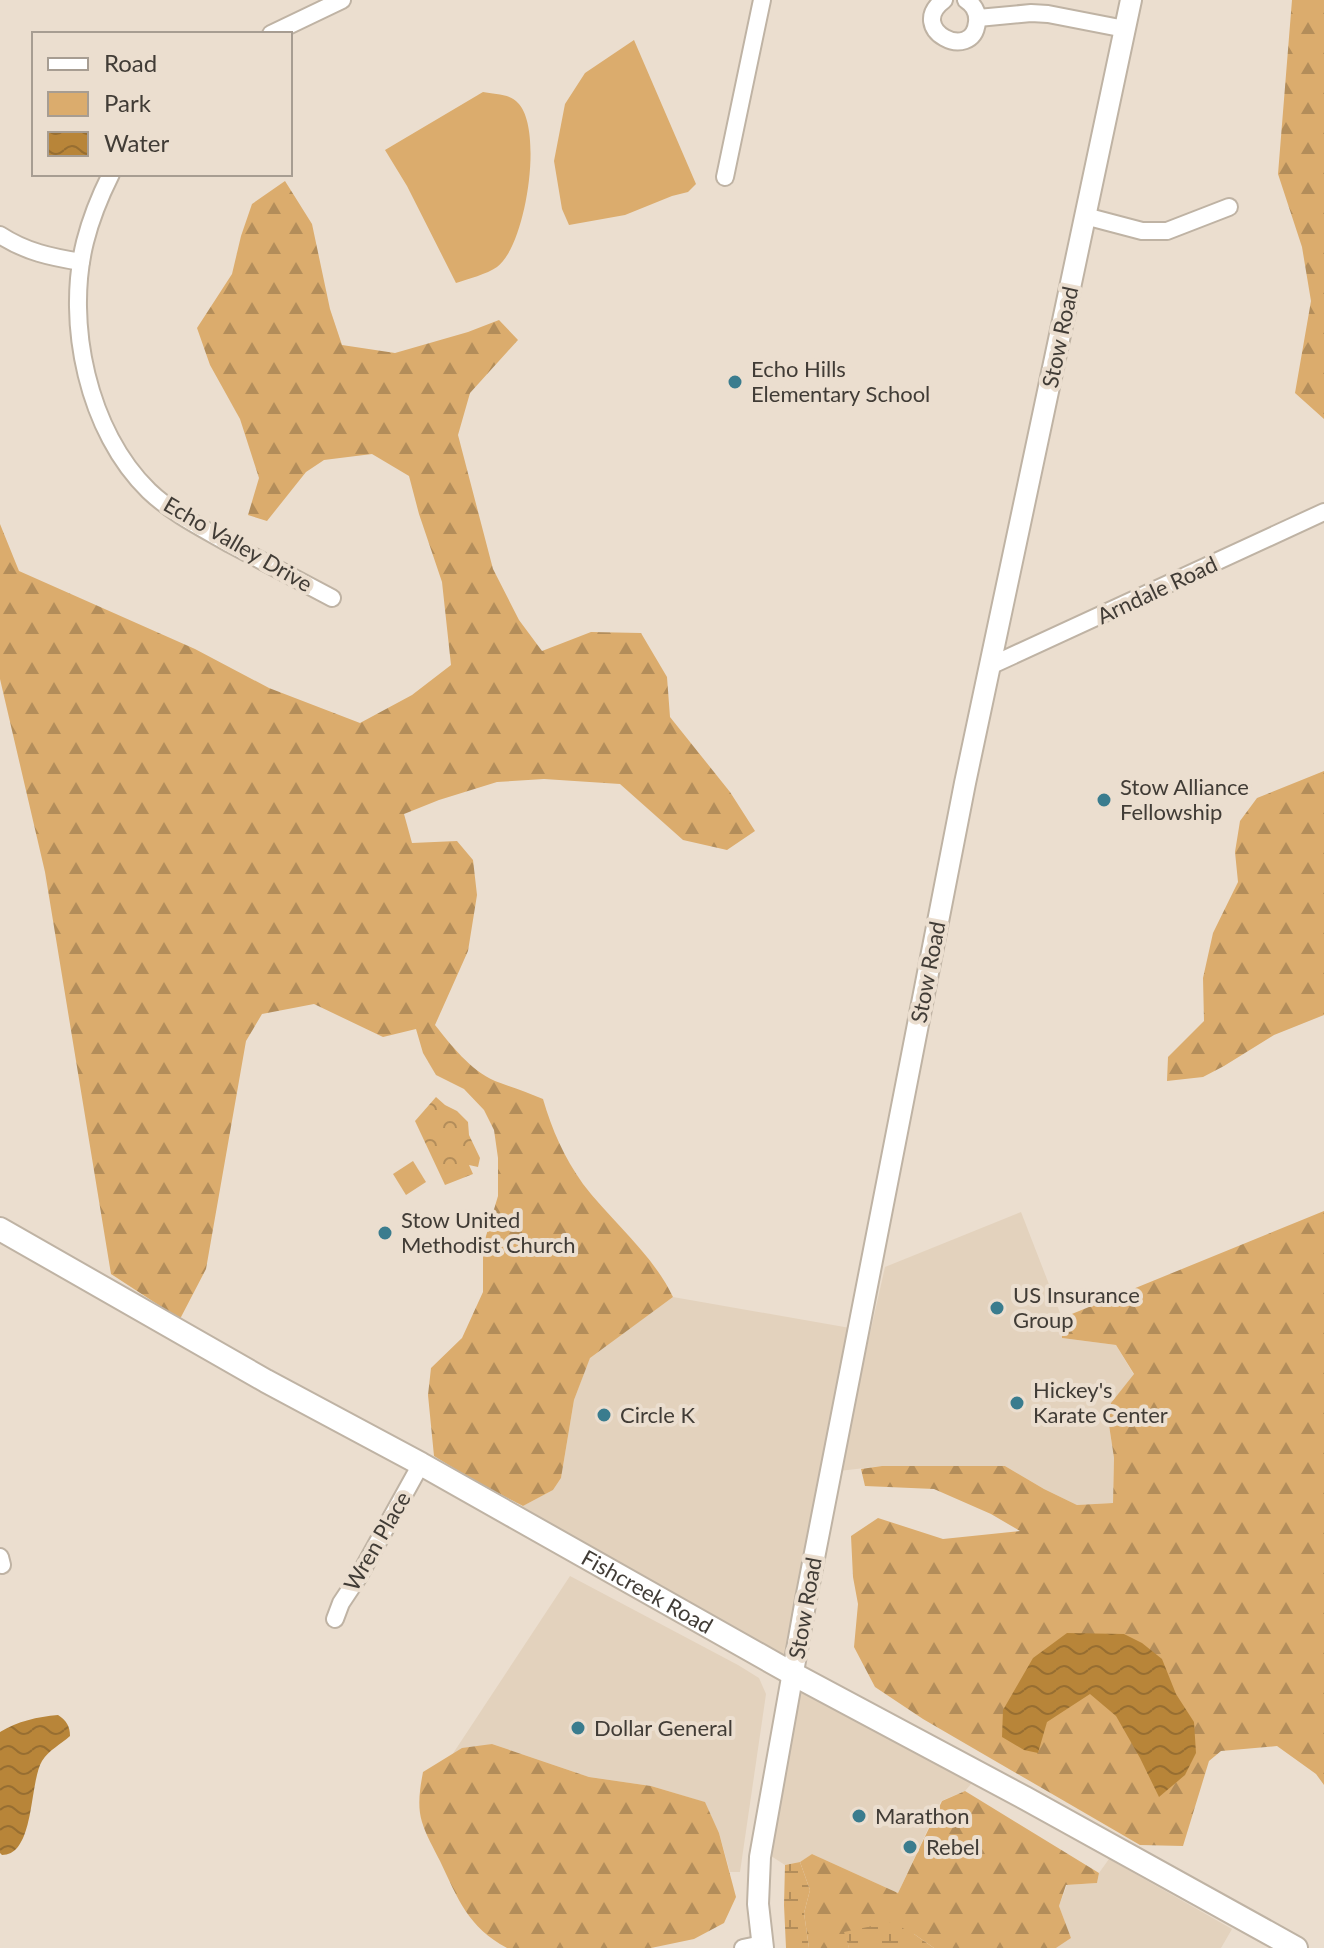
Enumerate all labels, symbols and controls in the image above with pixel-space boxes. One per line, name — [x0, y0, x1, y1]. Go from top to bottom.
legend — [32, 32, 292, 176]
text: Road — [104, 48, 157, 77]
text: Park — [104, 88, 152, 117]
text: Water — [104, 128, 169, 157]
street label: Stow Road — [1036, 284, 1083, 390]
place label: Echo Hills Elementary School — [751, 355, 930, 407]
marker: Echo Hills Elementary School — [726, 373, 744, 391]
street label: Echo Valley Drive — [159, 490, 317, 597]
street label: Arndale Road — [1092, 550, 1221, 629]
place label: Stow Alliance Fellowship — [1120, 773, 1249, 825]
marker: Stow Alliance Fellowship — [1095, 791, 1113, 809]
street label: Stow Road — [904, 919, 951, 1025]
place label: Stow United Methodist Church — [401, 1206, 575, 1258]
marker: Stow United Methodist Church — [376, 1224, 394, 1242]
place label: US Insurance Group — [1013, 1281, 1140, 1333]
marker: US Insurance Group — [988, 1299, 1006, 1317]
place label: Hickey's Karate Center — [1033, 1376, 1168, 1428]
marker: Hickey's Karate Center — [1008, 1394, 1026, 1412]
place label: Circle K — [620, 1401, 695, 1428]
marker: Circle K — [595, 1406, 613, 1424]
street label: Wren Place — [337, 1486, 416, 1595]
street label: Fishcreek Road — [577, 1544, 718, 1639]
street label: Stow Road — [782, 1555, 827, 1661]
place label: Dollar General — [594, 1714, 733, 1741]
marker: Dollar General — [569, 1719, 587, 1737]
place label: Marathon — [875, 1802, 970, 1829]
marker: Marathon — [850, 1807, 868, 1825]
place label: Rebel — [926, 1833, 980, 1860]
marker: Rebel — [901, 1838, 919, 1856]

